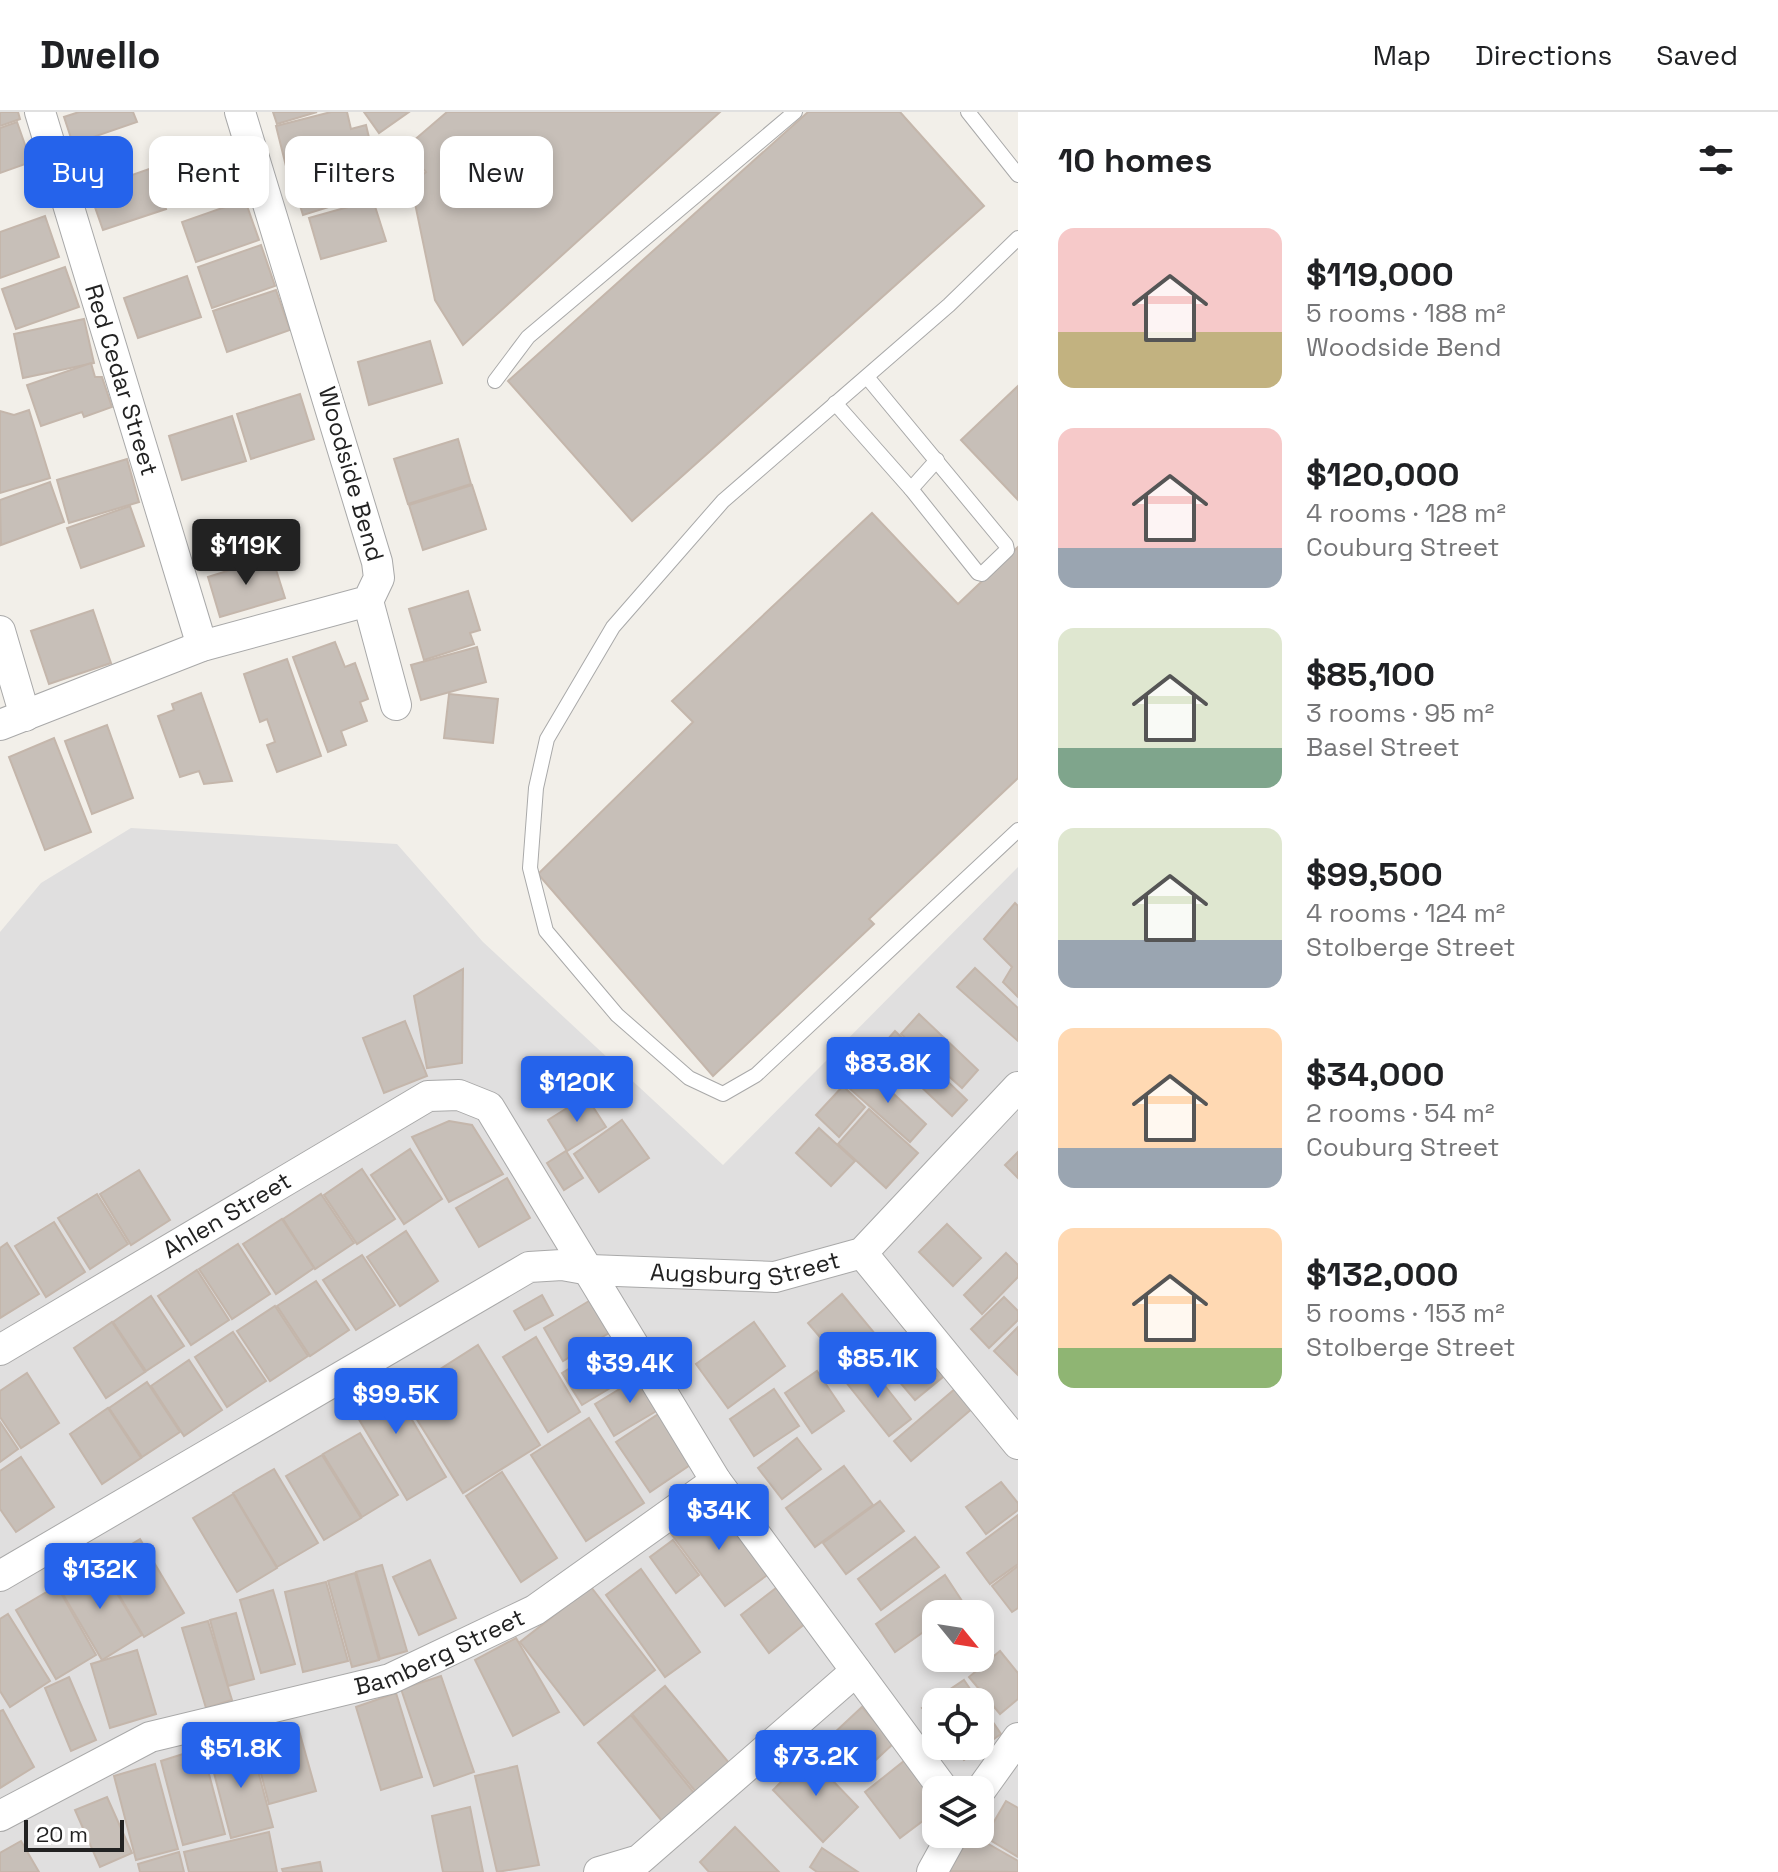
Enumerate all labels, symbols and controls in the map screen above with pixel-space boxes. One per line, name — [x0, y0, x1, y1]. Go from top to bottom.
text: Dwello — [40, 31, 160, 79]
text: Map — [1373, 37, 1431, 73]
text: Directions — [1475, 37, 1612, 73]
text: Saved — [1656, 37, 1738, 73]
chip: Buy — [24, 136, 133, 208]
chip: Rent — [149, 136, 269, 208]
chip: Filters — [285, 136, 424, 208]
chip: New — [440, 136, 553, 208]
icon: filters — [1694, 138, 1738, 182]
text: 10 homes — [1058, 139, 1212, 182]
text: $119,000 — [1306, 253, 1454, 296]
icon: home — [1122, 260, 1218, 356]
street label: Red Cedar Street — [78, 280, 165, 479]
text: 5 rooms · 188 m² — [1306, 296, 1506, 330]
text: Woodside Bend — [1306, 330, 1501, 364]
street label: Woodside Bend — [312, 383, 391, 565]
text: $120,000 — [1306, 453, 1459, 496]
icon: home — [1122, 460, 1218, 556]
text: 4 rooms · 128 m² — [1306, 496, 1506, 530]
pin: $119K — [190, 519, 302, 587]
text: $119K — [210, 528, 282, 562]
text: Couburg Street — [1306, 530, 1500, 564]
text: $85,100 — [1306, 653, 1435, 696]
icon: home — [1122, 660, 1218, 756]
text: 3 rooms · 95 m² — [1306, 696, 1494, 730]
text: Basel Street — [1306, 730, 1460, 764]
text: $99,500 — [1306, 853, 1443, 896]
icon: home — [1122, 860, 1218, 956]
text: 4 rooms · 124 m² — [1306, 896, 1505, 930]
text: Stolberge Street — [1306, 930, 1516, 964]
pin: $83.8K — [823, 1037, 953, 1105]
text: $83.8K — [845, 1046, 931, 1080]
text: $34,000 — [1306, 1053, 1445, 1096]
pin: $120K — [521, 1056, 633, 1124]
icon: home — [1122, 1060, 1218, 1156]
text: $120K — [539, 1065, 615, 1099]
text: 2 rooms · 54 m² — [1306, 1096, 1495, 1130]
text: Couburg Street — [1306, 1130, 1500, 1164]
street label: Ahlen Street — [157, 1165, 297, 1265]
street label: Augsburg Street — [649, 1244, 843, 1293]
text: $132,000 — [1306, 1253, 1459, 1296]
icon: home — [1122, 1260, 1218, 1356]
text: 5 rooms · 153 m² — [1306, 1296, 1505, 1330]
text: Stolberge Street — [1306, 1330, 1516, 1364]
pin: $85.1K — [813, 1332, 943, 1400]
pin: $39.4K — [565, 1337, 695, 1405]
text: $85.1K — [837, 1341, 919, 1375]
text: $39.4K — [586, 1346, 674, 1380]
pin: $99.5K — [331, 1368, 461, 1436]
text: $99.5K — [352, 1377, 440, 1411]
pin: $34K — [672, 1484, 766, 1552]
text: $34K — [687, 1493, 751, 1527]
pin: $132K — [44, 1543, 156, 1611]
text: $132K — [62, 1552, 138, 1586]
north arrow — [922, 1600, 994, 1672]
map controls — [922, 1600, 994, 1848]
street label: Bamberg Street — [351, 1601, 530, 1702]
button: locate — [922, 1688, 994, 1760]
pin: $51.8K — [176, 1722, 306, 1790]
pin: $73.2K — [751, 1730, 881, 1798]
text: $51.8K — [200, 1731, 282, 1765]
text: $73.2K — [773, 1739, 859, 1773]
button: layers — [922, 1776, 994, 1848]
scale bar — [24, 1816, 124, 1852]
text: 20 m — [36, 1820, 88, 1848]

